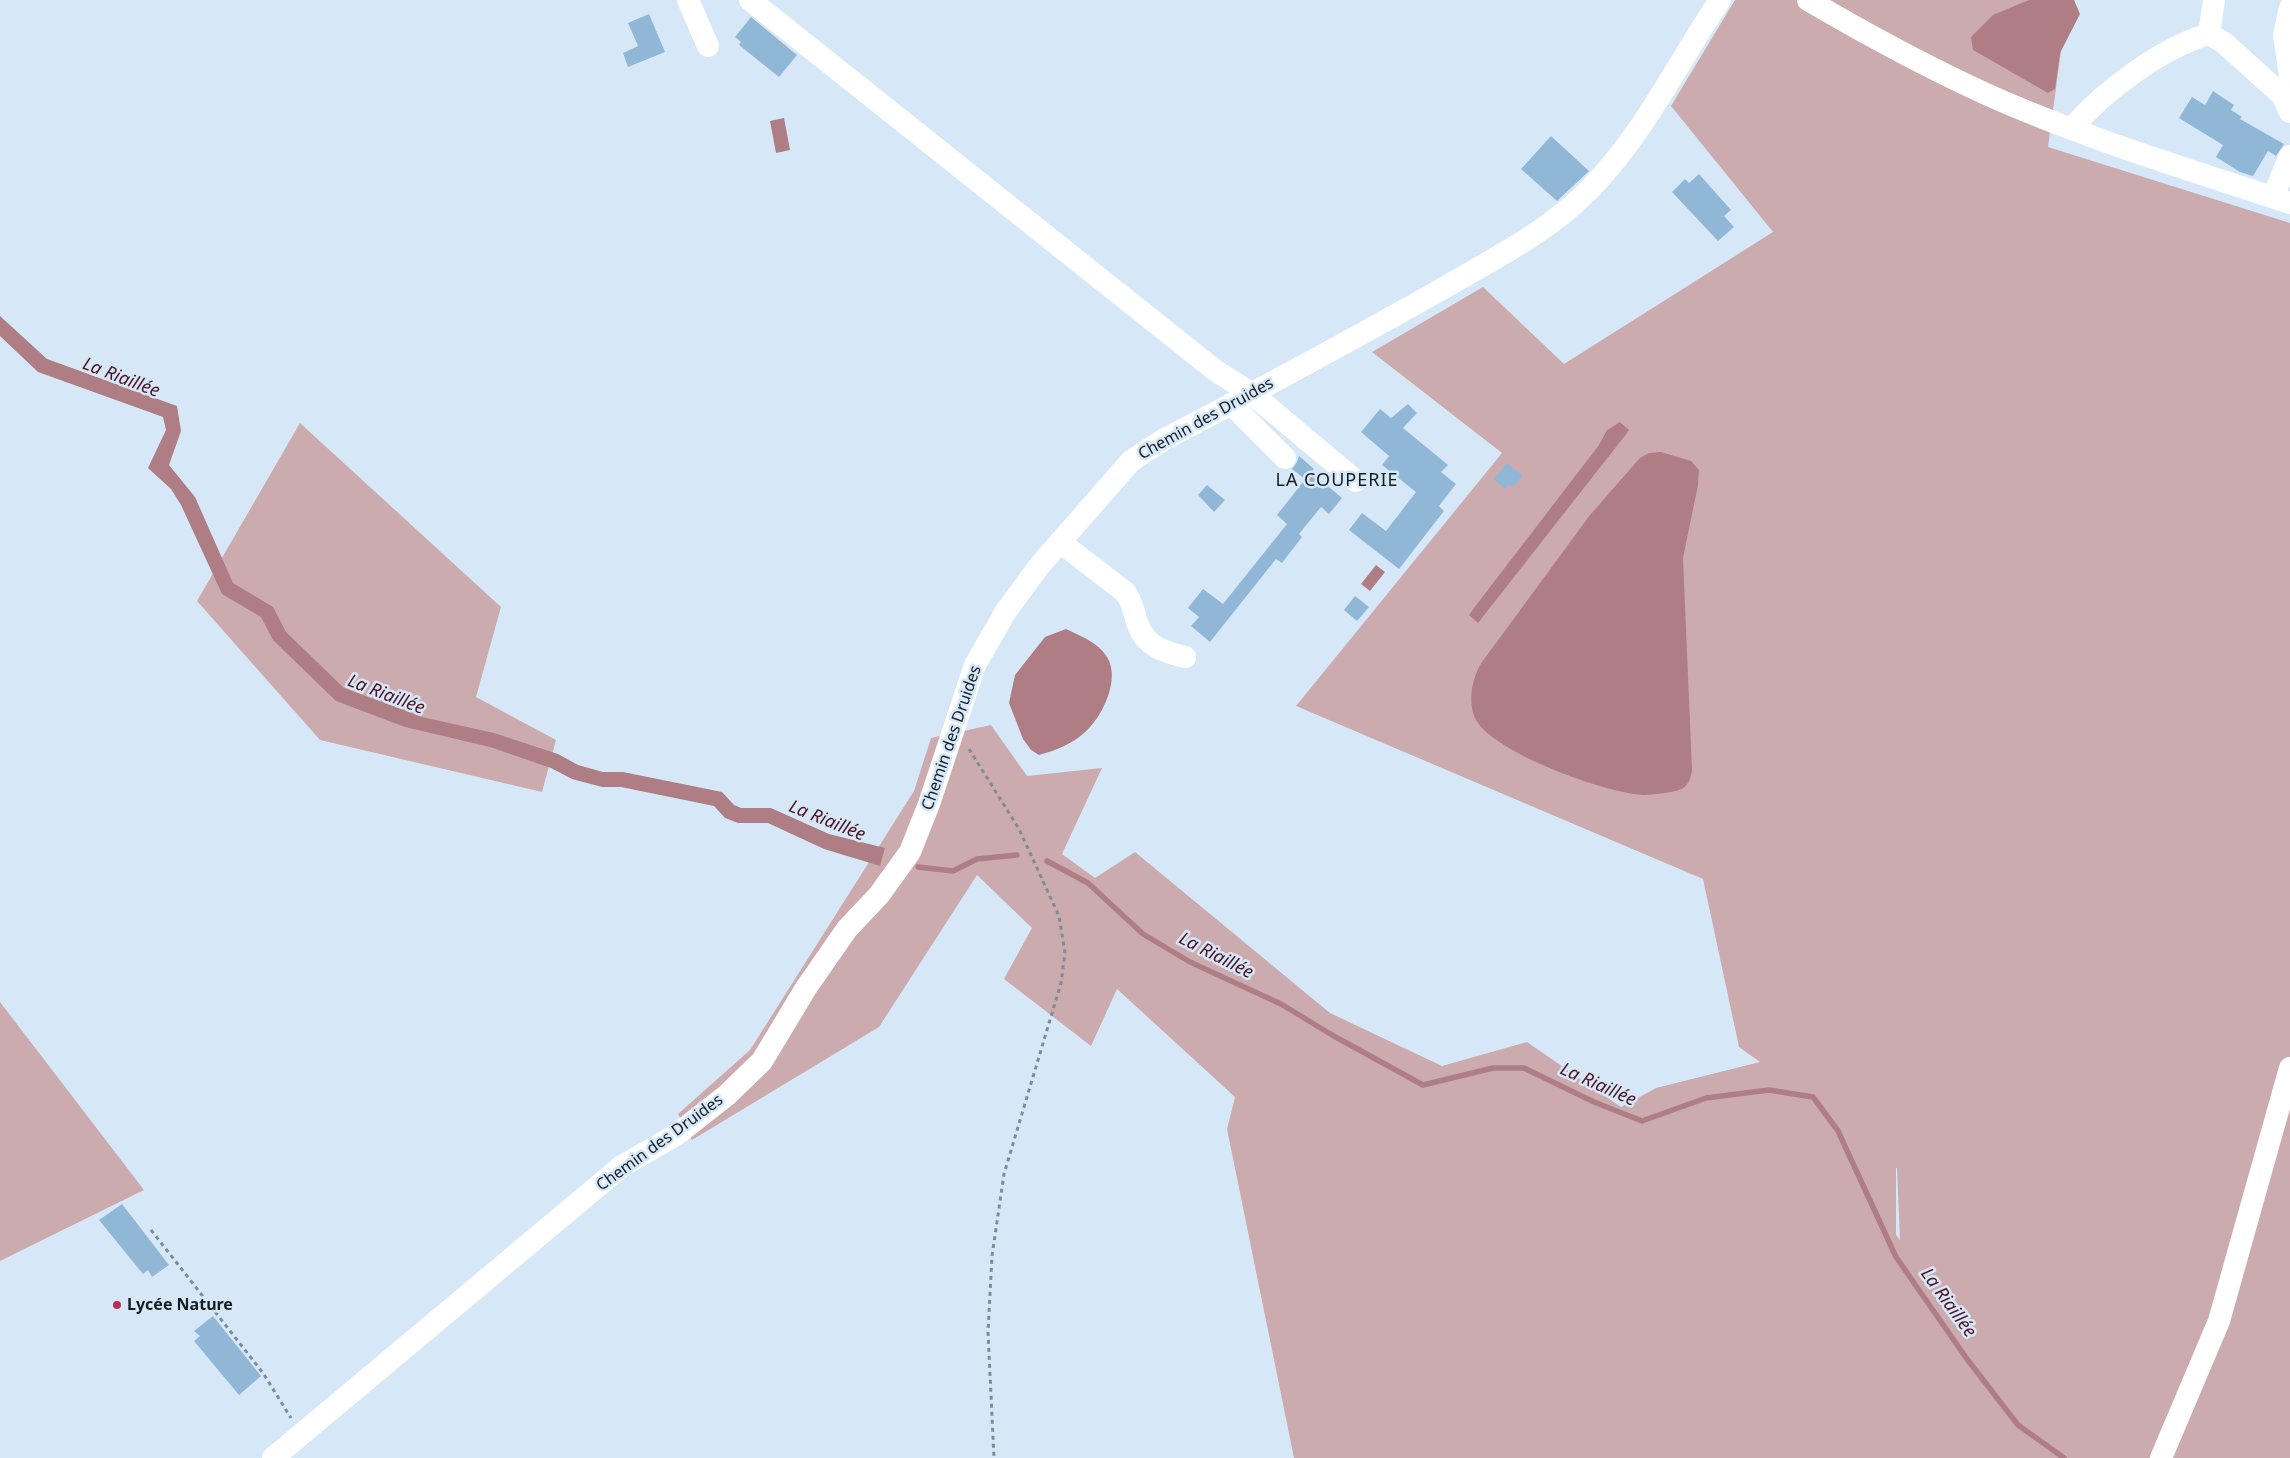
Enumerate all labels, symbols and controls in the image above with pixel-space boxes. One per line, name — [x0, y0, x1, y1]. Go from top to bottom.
water label: La Riaillée — [80, 353, 162, 403]
street label: Chemin des Druides — [1135, 374, 1277, 464]
district label: LA COUPERIE — [1274, 470, 1400, 492]
street label: Chemin des Druides — [918, 663, 986, 813]
water label: La Riaillée — [345, 670, 427, 720]
water label: La Riaillée — [786, 796, 868, 846]
water label: La Riaillée — [1175, 928, 1257, 984]
water label: La Riaillée — [1557, 1059, 1639, 1111]
street label: Chemin des Druides — [593, 1091, 727, 1195]
water label: La Riaillée — [1916, 1264, 1980, 1342]
place label: Lycée Nature — [127, 1295, 233, 1315]
marker: Lycée Nature — [111, 1299, 123, 1311]

